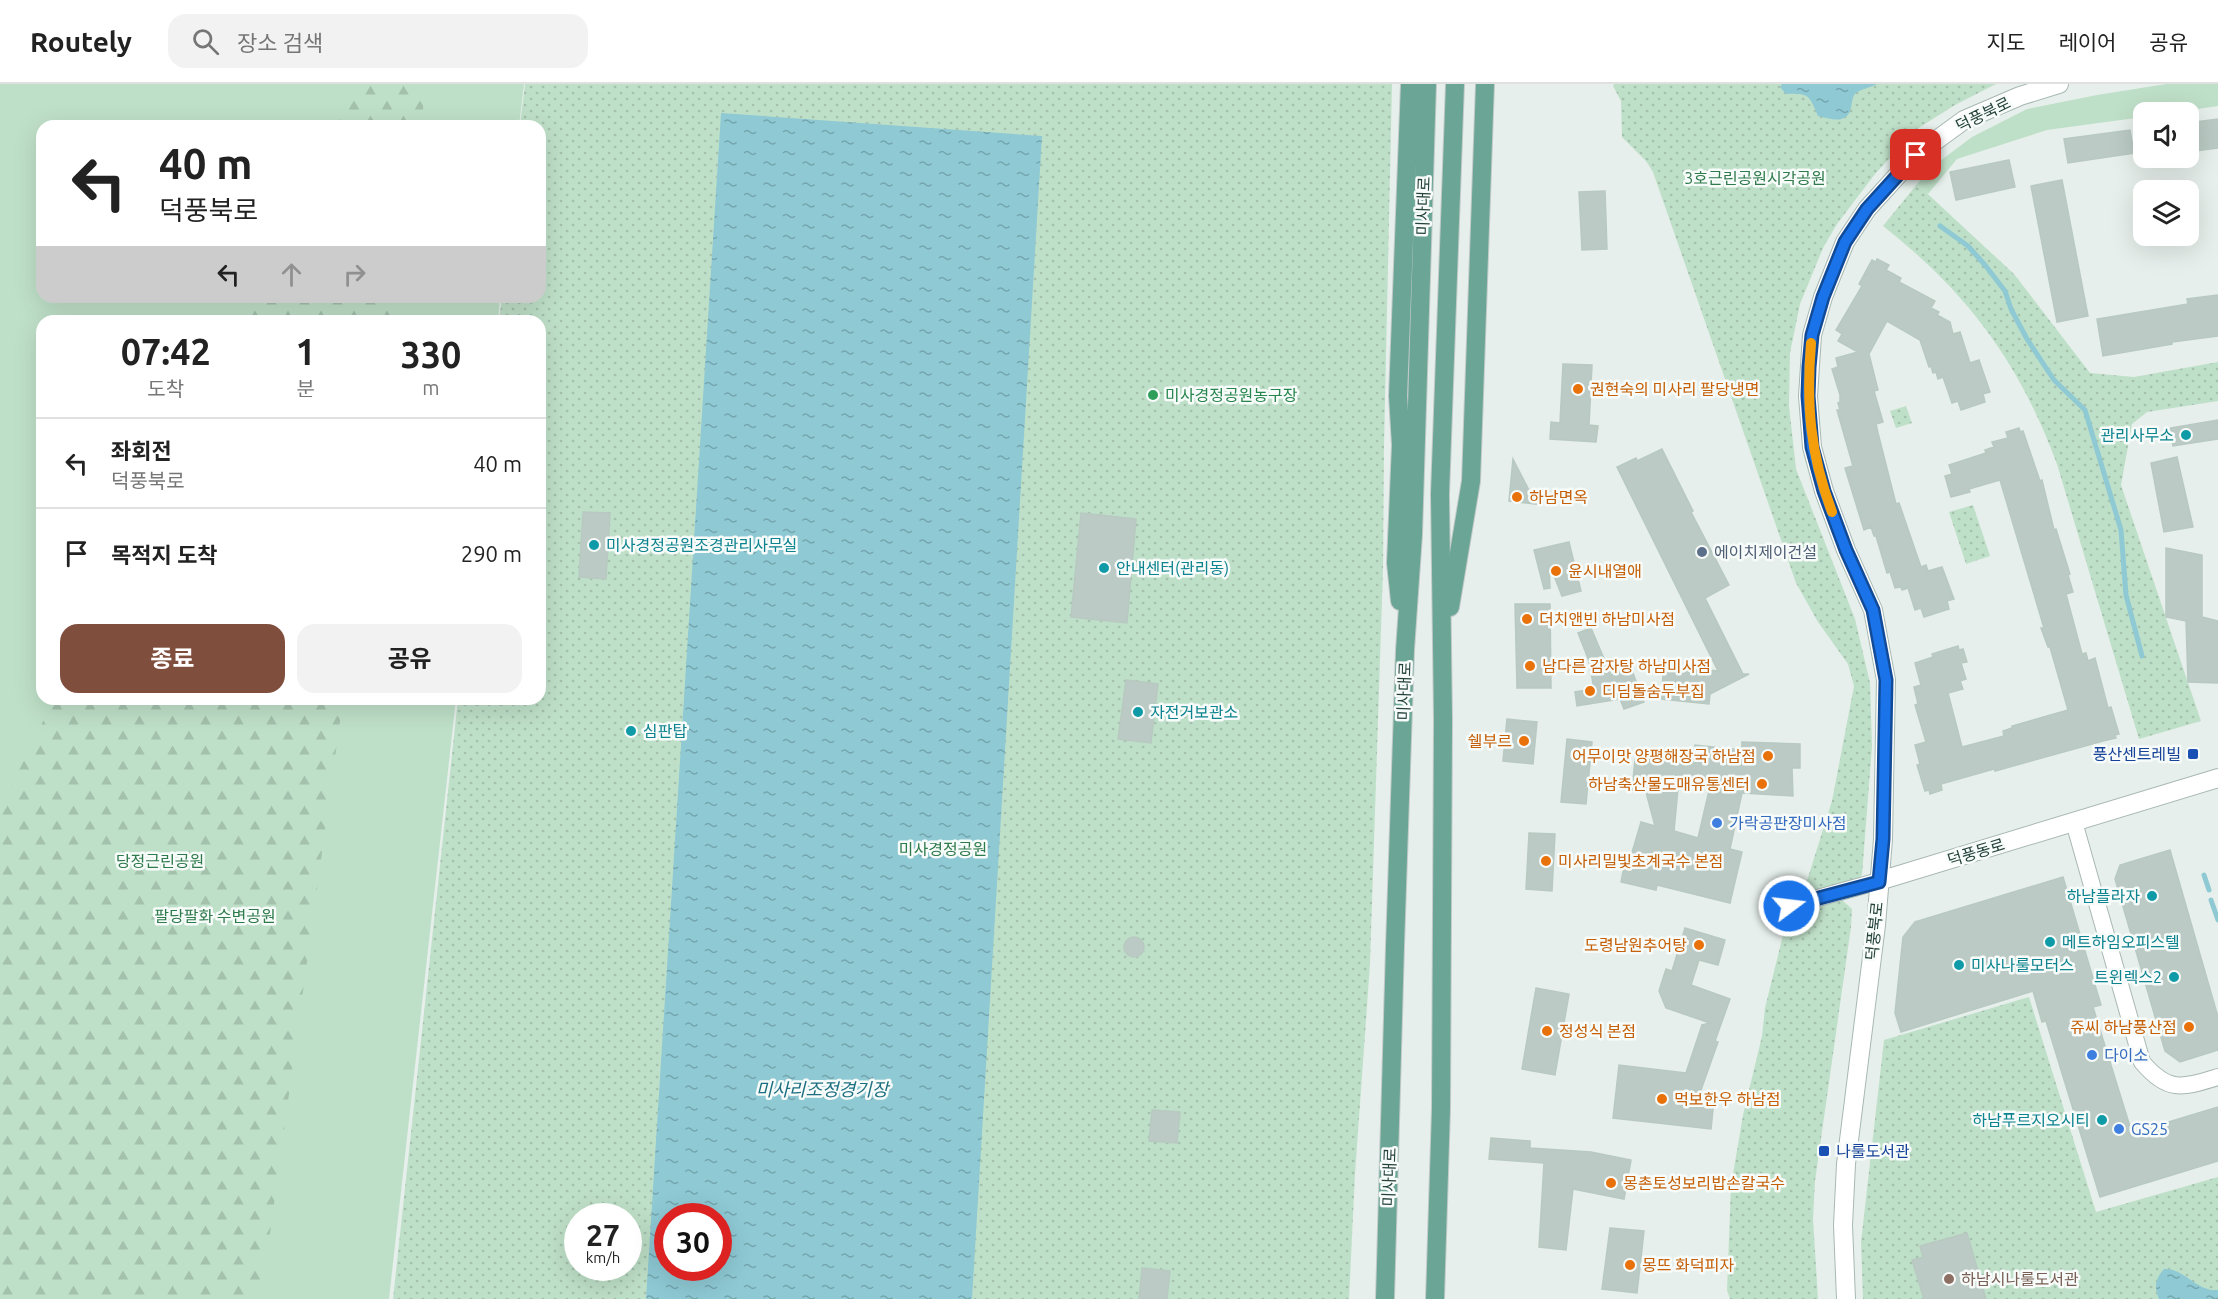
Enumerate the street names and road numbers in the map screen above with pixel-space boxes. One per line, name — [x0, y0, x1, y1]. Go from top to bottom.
street label: 덕풍북로 — [1953, 93, 2014, 135]
street label: 미사대로 — [1413, 176, 1433, 236]
street label: 미사대로 — [1394, 661, 1414, 721]
street label: 덕풍동로 — [1945, 835, 2007, 869]
street label: 덕풍북로 — [1862, 901, 1886, 961]
street label: 미사대로 — [1379, 1147, 1399, 1207]

